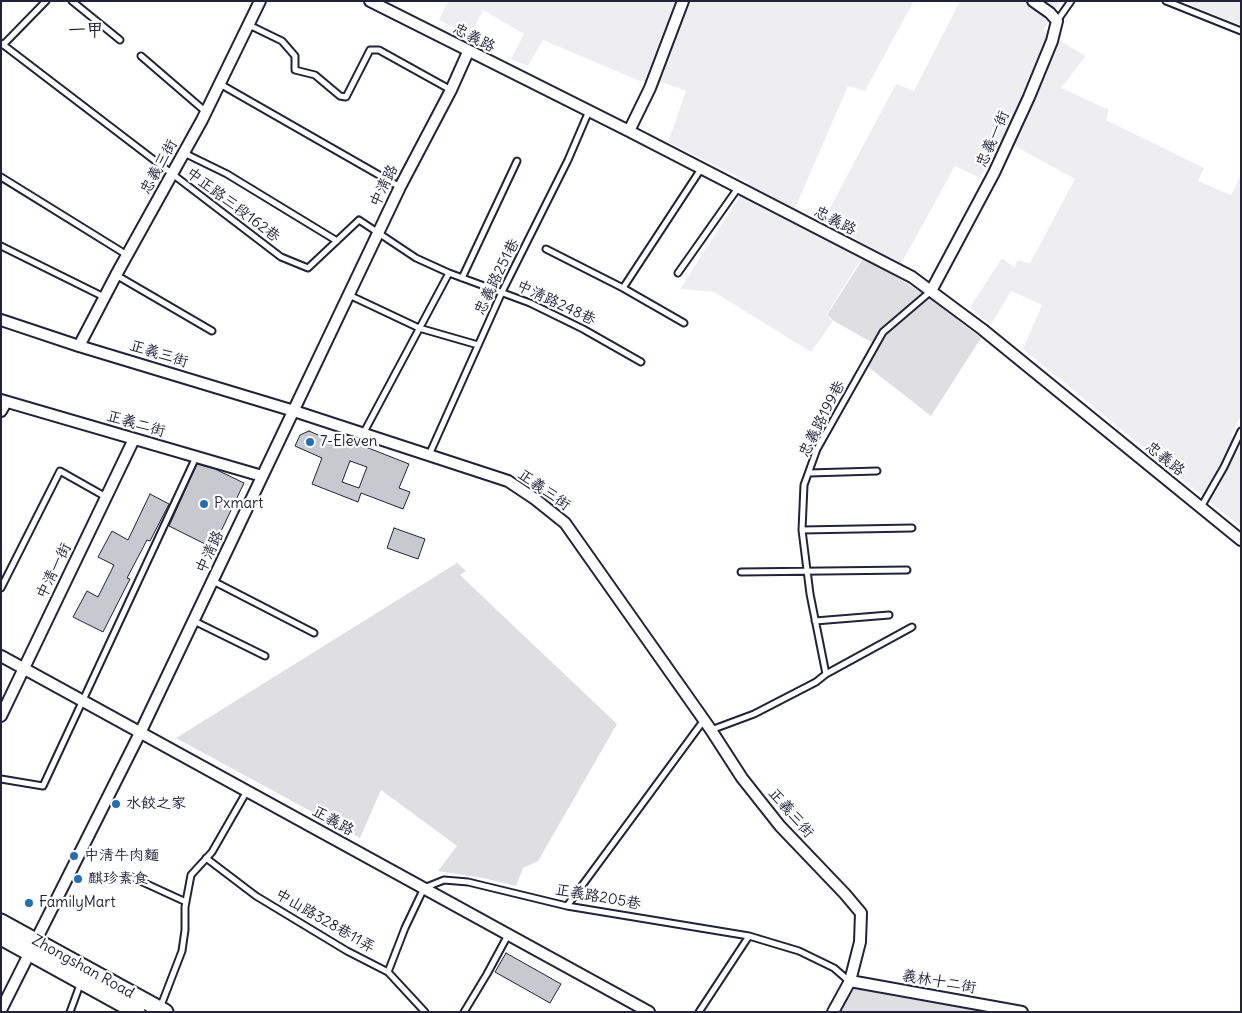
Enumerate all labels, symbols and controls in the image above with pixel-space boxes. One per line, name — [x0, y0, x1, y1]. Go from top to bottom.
district label: 一甲 — [68, 20, 104, 42]
street label: 忠義路 — [450, 20, 498, 56]
street label: 忠義一街 — [973, 108, 1013, 170]
street label: 忠義三街 — [137, 136, 181, 198]
street label: 中清路 — [366, 162, 402, 210]
street label: 中正路三段162巷 — [183, 164, 283, 246]
street label: 忠義路 — [811, 203, 859, 239]
street label: 忠義路251巷 — [471, 236, 523, 318]
street label: 中清路248巷 — [514, 277, 598, 329]
street label: 正義三街 — [128, 337, 190, 371]
street label: 忠義路199巷 — [795, 378, 849, 460]
street label: 正義二街 — [105, 407, 167, 441]
place label: 7-Eleven — [320, 433, 378, 451]
marker: 7-Eleven — [304, 436, 316, 448]
street label: 忠義路 — [1142, 438, 1188, 480]
street label: 正義三街 — [514, 465, 574, 515]
place label: Pxmart — [214, 495, 263, 513]
marker: Pxmart — [198, 498, 210, 510]
street label: 中清路 — [192, 528, 228, 576]
street label: 中清一街 — [33, 540, 75, 602]
street label: 正義三街 — [765, 784, 817, 842]
place label: 水餃之家 — [126, 795, 186, 813]
marker: 水餃之家 — [110, 798, 122, 810]
street label: 正義路 — [309, 802, 357, 840]
place label: 中清牛肉麵 — [84, 847, 159, 865]
marker: 中清牛肉麵 — [68, 850, 80, 862]
place label: 麒珍素食 — [88, 870, 148, 888]
marker: 麒珍素食 — [72, 873, 84, 885]
street label: 正義路205巷 — [554, 881, 642, 913]
street label: 中山路328巷11弄 — [272, 885, 378, 957]
place label: FamilyMart — [39, 894, 116, 912]
marker: FamilyMart — [23, 897, 35, 909]
street label: Zhongshan Road — [29, 931, 137, 1003]
street label: 義林十二街 — [901, 967, 977, 997]

